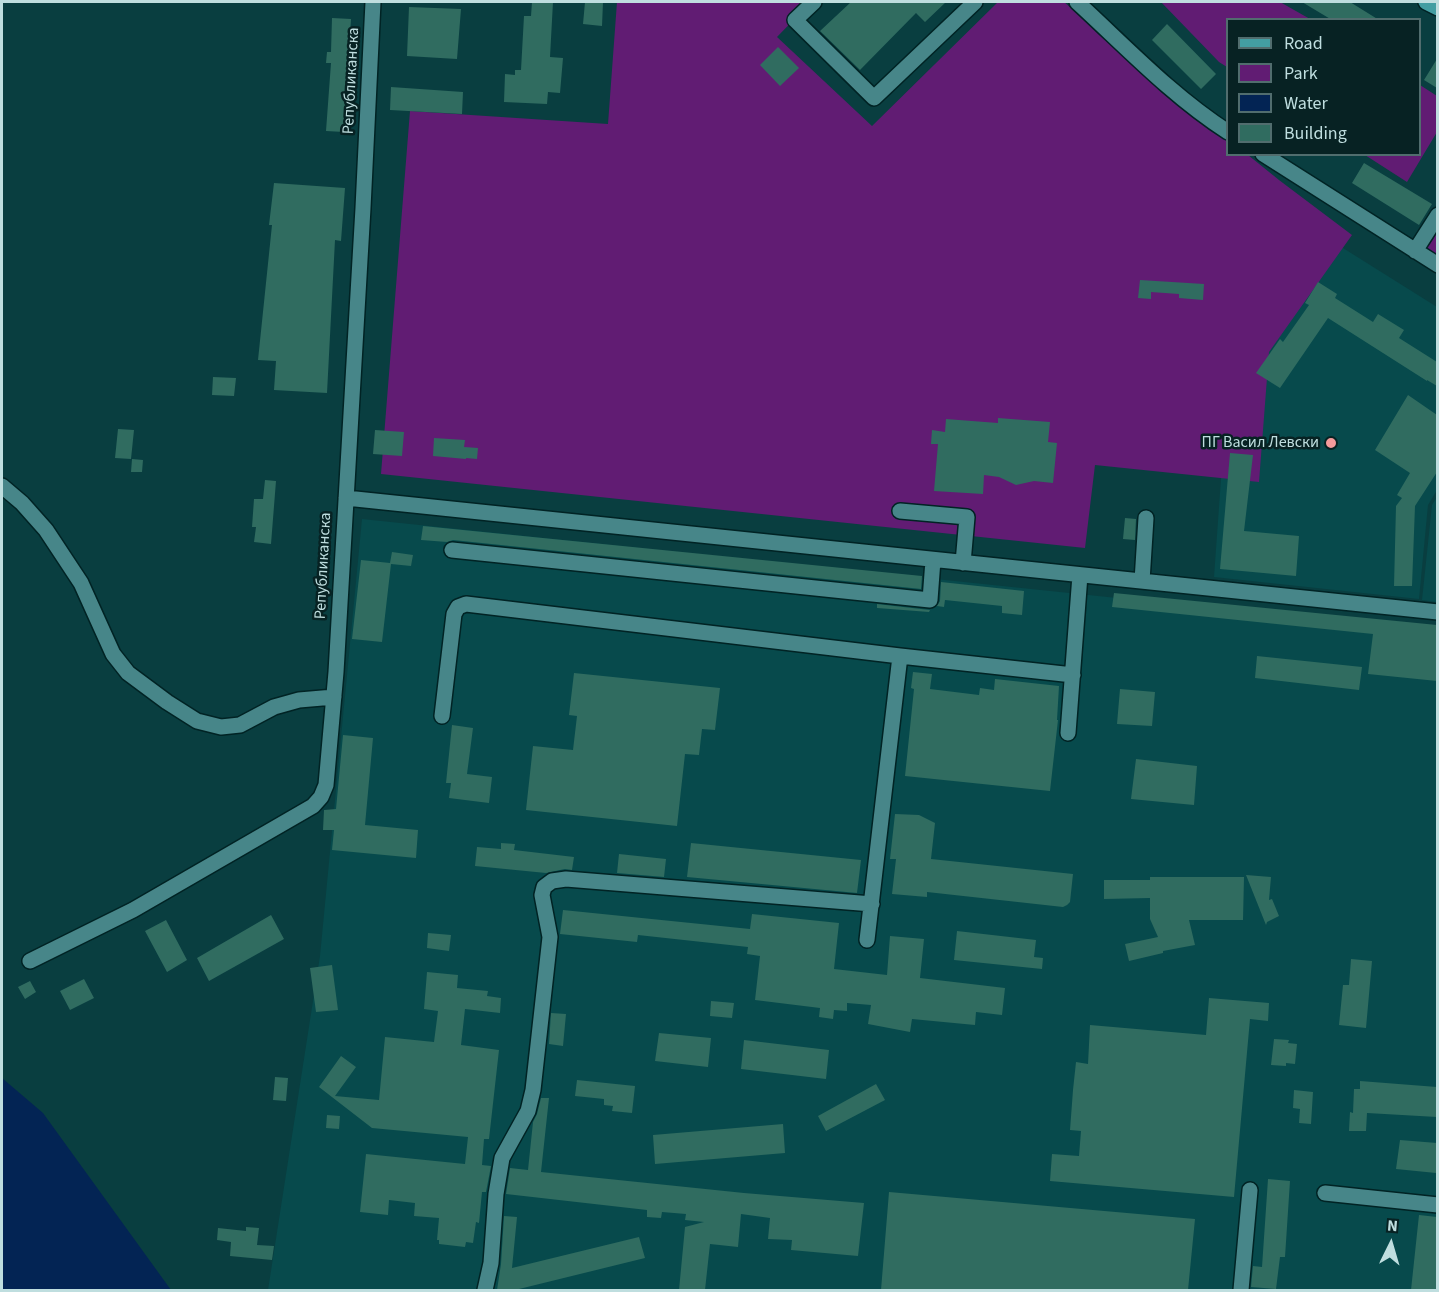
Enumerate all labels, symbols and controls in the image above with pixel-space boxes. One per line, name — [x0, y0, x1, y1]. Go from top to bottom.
legend — [1226, 18, 1421, 156]
street label: Републиканска — [340, 27, 364, 135]
text: Road — [1284, 31, 1323, 56]
text: Park — [1284, 61, 1318, 86]
text: Water — [1284, 91, 1328, 116]
text: Building — [1284, 121, 1347, 146]
place label: ПГ Васил Левски — [1202, 433, 1319, 453]
marker: ПГ Васил Левски — [1324, 436, 1338, 450]
street label: Републиканска — [312, 512, 336, 620]
north arrow — [1361, 1214, 1421, 1274]
text: N — [1386, 1215, 1399, 1237]

